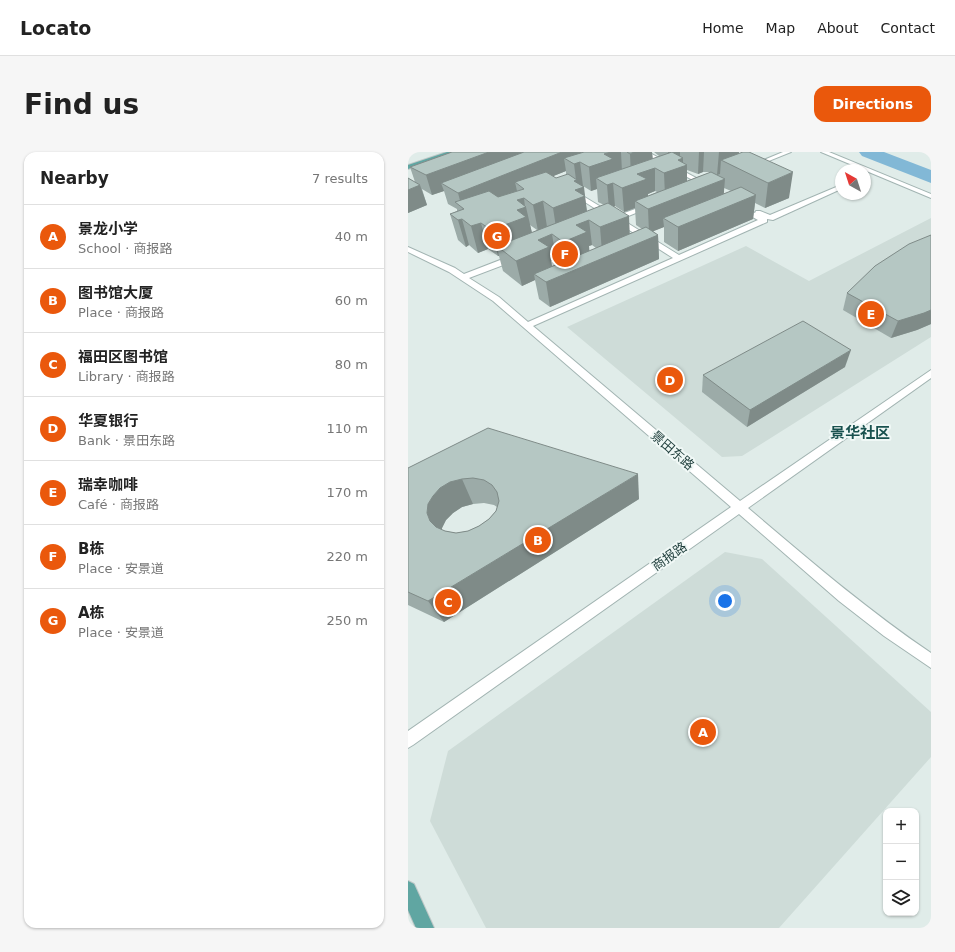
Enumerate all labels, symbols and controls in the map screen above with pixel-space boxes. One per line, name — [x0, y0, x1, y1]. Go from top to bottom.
text: Locato — [20, 17, 91, 39]
text: Home — [702, 20, 744, 36]
text: Map — [766, 20, 795, 36]
text: About — [817, 20, 859, 36]
text: Contact — [881, 20, 935, 36]
button: Directions — [814, 86, 931, 122]
text: Find us — [24, 88, 139, 121]
north arrow — [835, 164, 871, 200]
text: Nearby — [40, 168, 109, 188]
text: 7 results — [312, 171, 368, 186]
text: 景龙小学 — [78, 220, 138, 238]
pin: G — [484, 221, 510, 251]
text: A — [48, 229, 58, 244]
text: 40 m — [335, 229, 368, 244]
pin: F — [552, 239, 578, 269]
text: School · 商报路 — [78, 241, 173, 256]
text: 图书馆大厦 — [78, 284, 153, 302]
text: B — [48, 293, 58, 308]
text: 60 m — [335, 293, 368, 308]
pin: E — [858, 299, 884, 329]
text: Place · 商报路 — [78, 305, 164, 320]
text: 福田区图书馆 — [78, 348, 168, 366]
text: C — [48, 357, 58, 372]
text: 80 m — [335, 357, 368, 372]
pin: D — [657, 365, 683, 395]
text: Library · 商报路 — [78, 369, 175, 384]
text: 华夏银行 — [78, 412, 138, 430]
text: D — [48, 421, 58, 436]
text: 110 m — [326, 421, 368, 436]
district label: 景华社区 — [830, 424, 890, 442]
street label: 景田东路 — [648, 428, 697, 473]
text: Bank · 景田东路 — [78, 433, 175, 448]
text: 瑞幸咖啡 — [78, 476, 138, 494]
text: E — [49, 485, 57, 500]
text: 170 m — [326, 485, 368, 500]
text: Café · 商报路 — [78, 497, 159, 512]
pin: B — [525, 525, 551, 555]
street label: 商报路 — [649, 539, 690, 574]
text: B栋 — [78, 540, 104, 558]
text: F — [49, 549, 57, 564]
text: 220 m — [326, 549, 368, 564]
text: Place · 安景道 — [78, 561, 164, 576]
pin: C — [435, 587, 461, 617]
your location — [715, 591, 735, 611]
text: A栋 — [78, 604, 105, 622]
text: G — [48, 613, 58, 628]
text: 250 m — [326, 613, 368, 628]
text: Place · 安景道 — [78, 625, 164, 640]
pin: A — [690, 717, 716, 747]
map controls — [883, 808, 919, 916]
button: + — [883, 808, 919, 844]
button: − — [883, 844, 919, 880]
button: layers — [883, 880, 919, 916]

